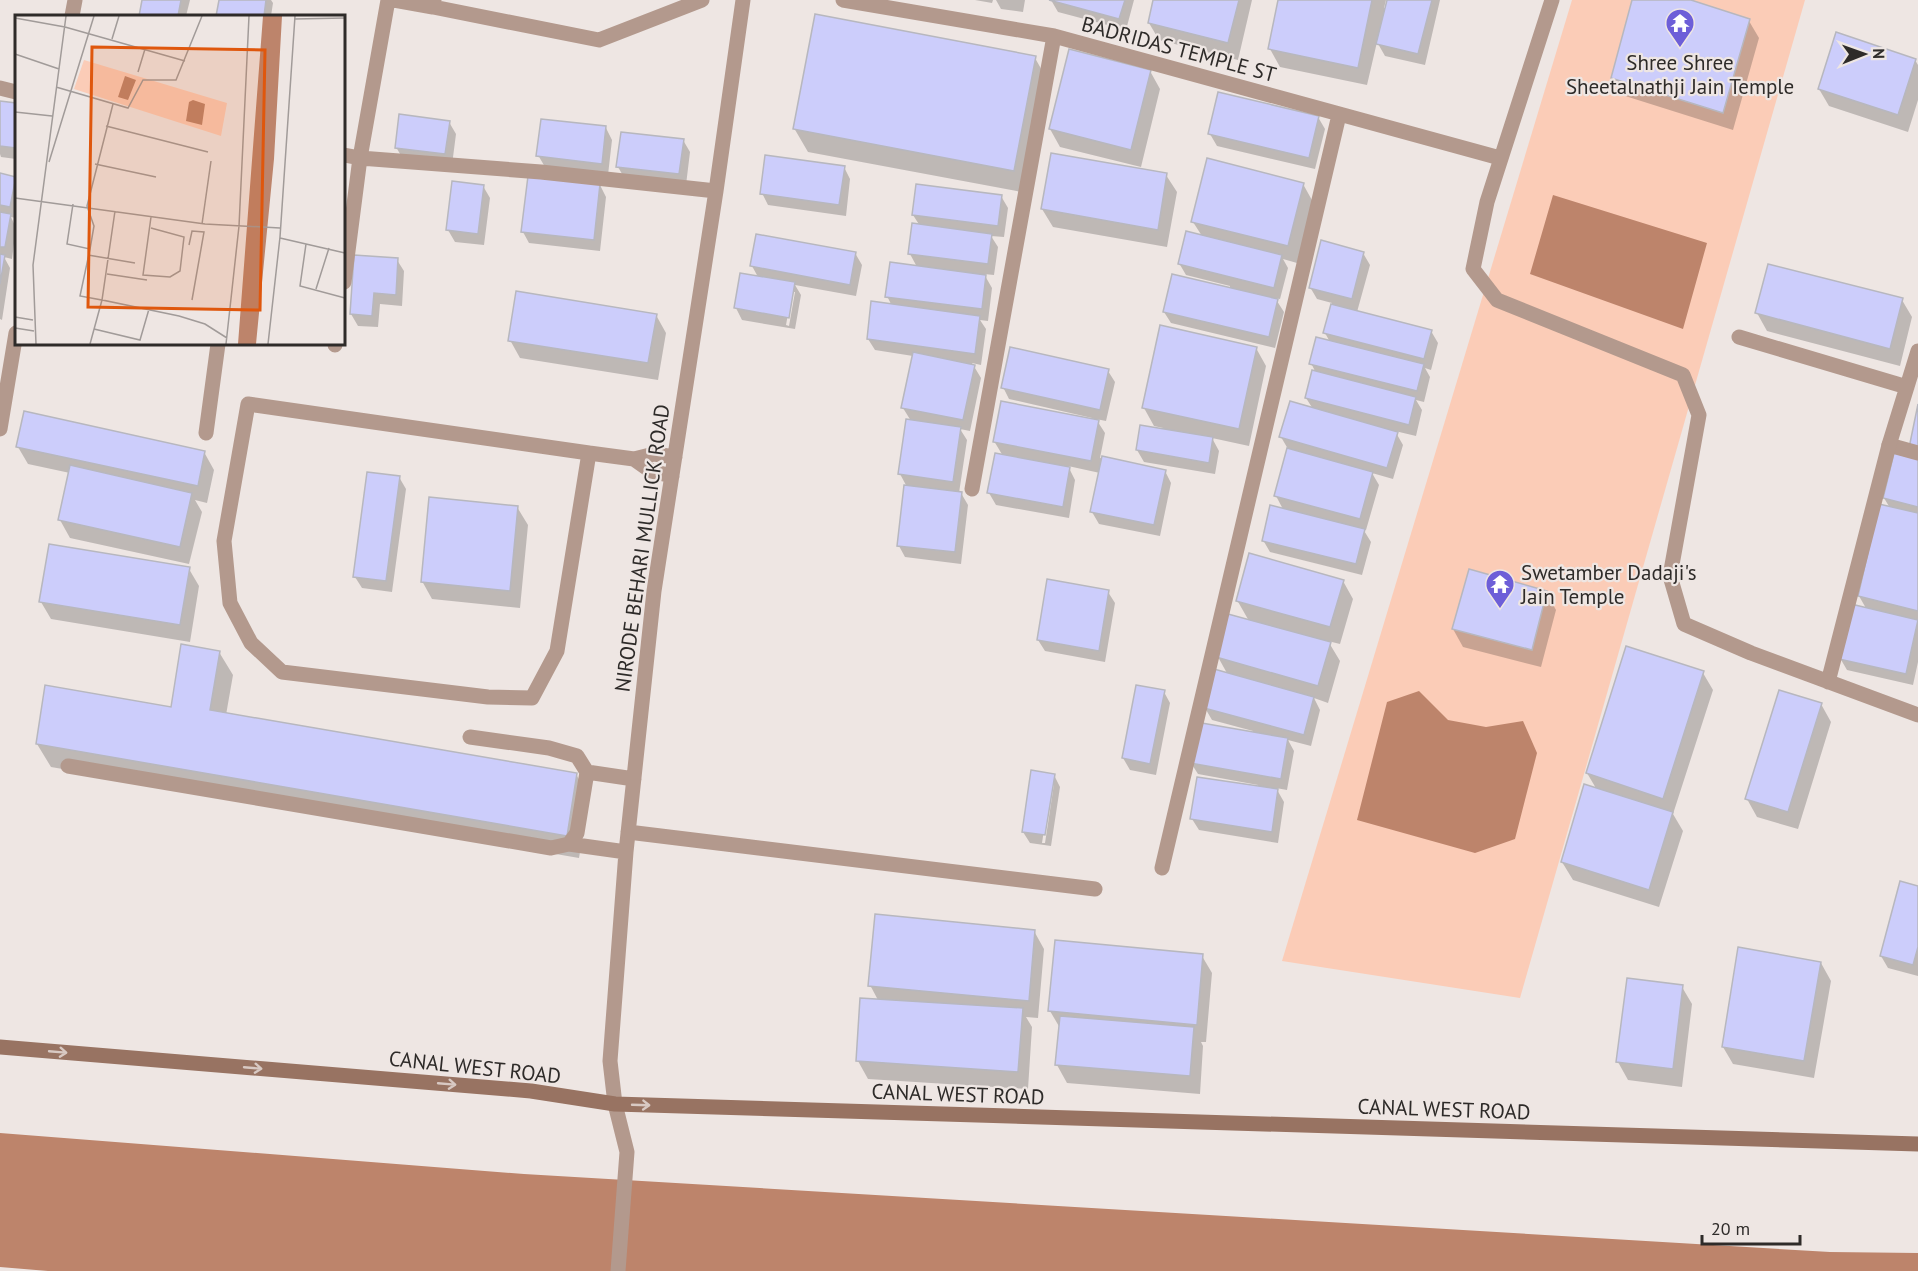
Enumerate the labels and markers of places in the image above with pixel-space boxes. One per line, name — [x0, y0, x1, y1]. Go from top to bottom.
temple icon: Shree Shree Sheetalnathji Jain Temple — [1664, 7, 1696, 49]
place label: Shree Shree Sheetalnathji Jain Temple — [1566, 49, 1794, 100]
place label: Swetamber Dadaji's Jain Temple — [1520, 559, 1697, 610]
temple icon: Swetamber Dadaji's Jain Temple — [1484, 568, 1516, 610]

